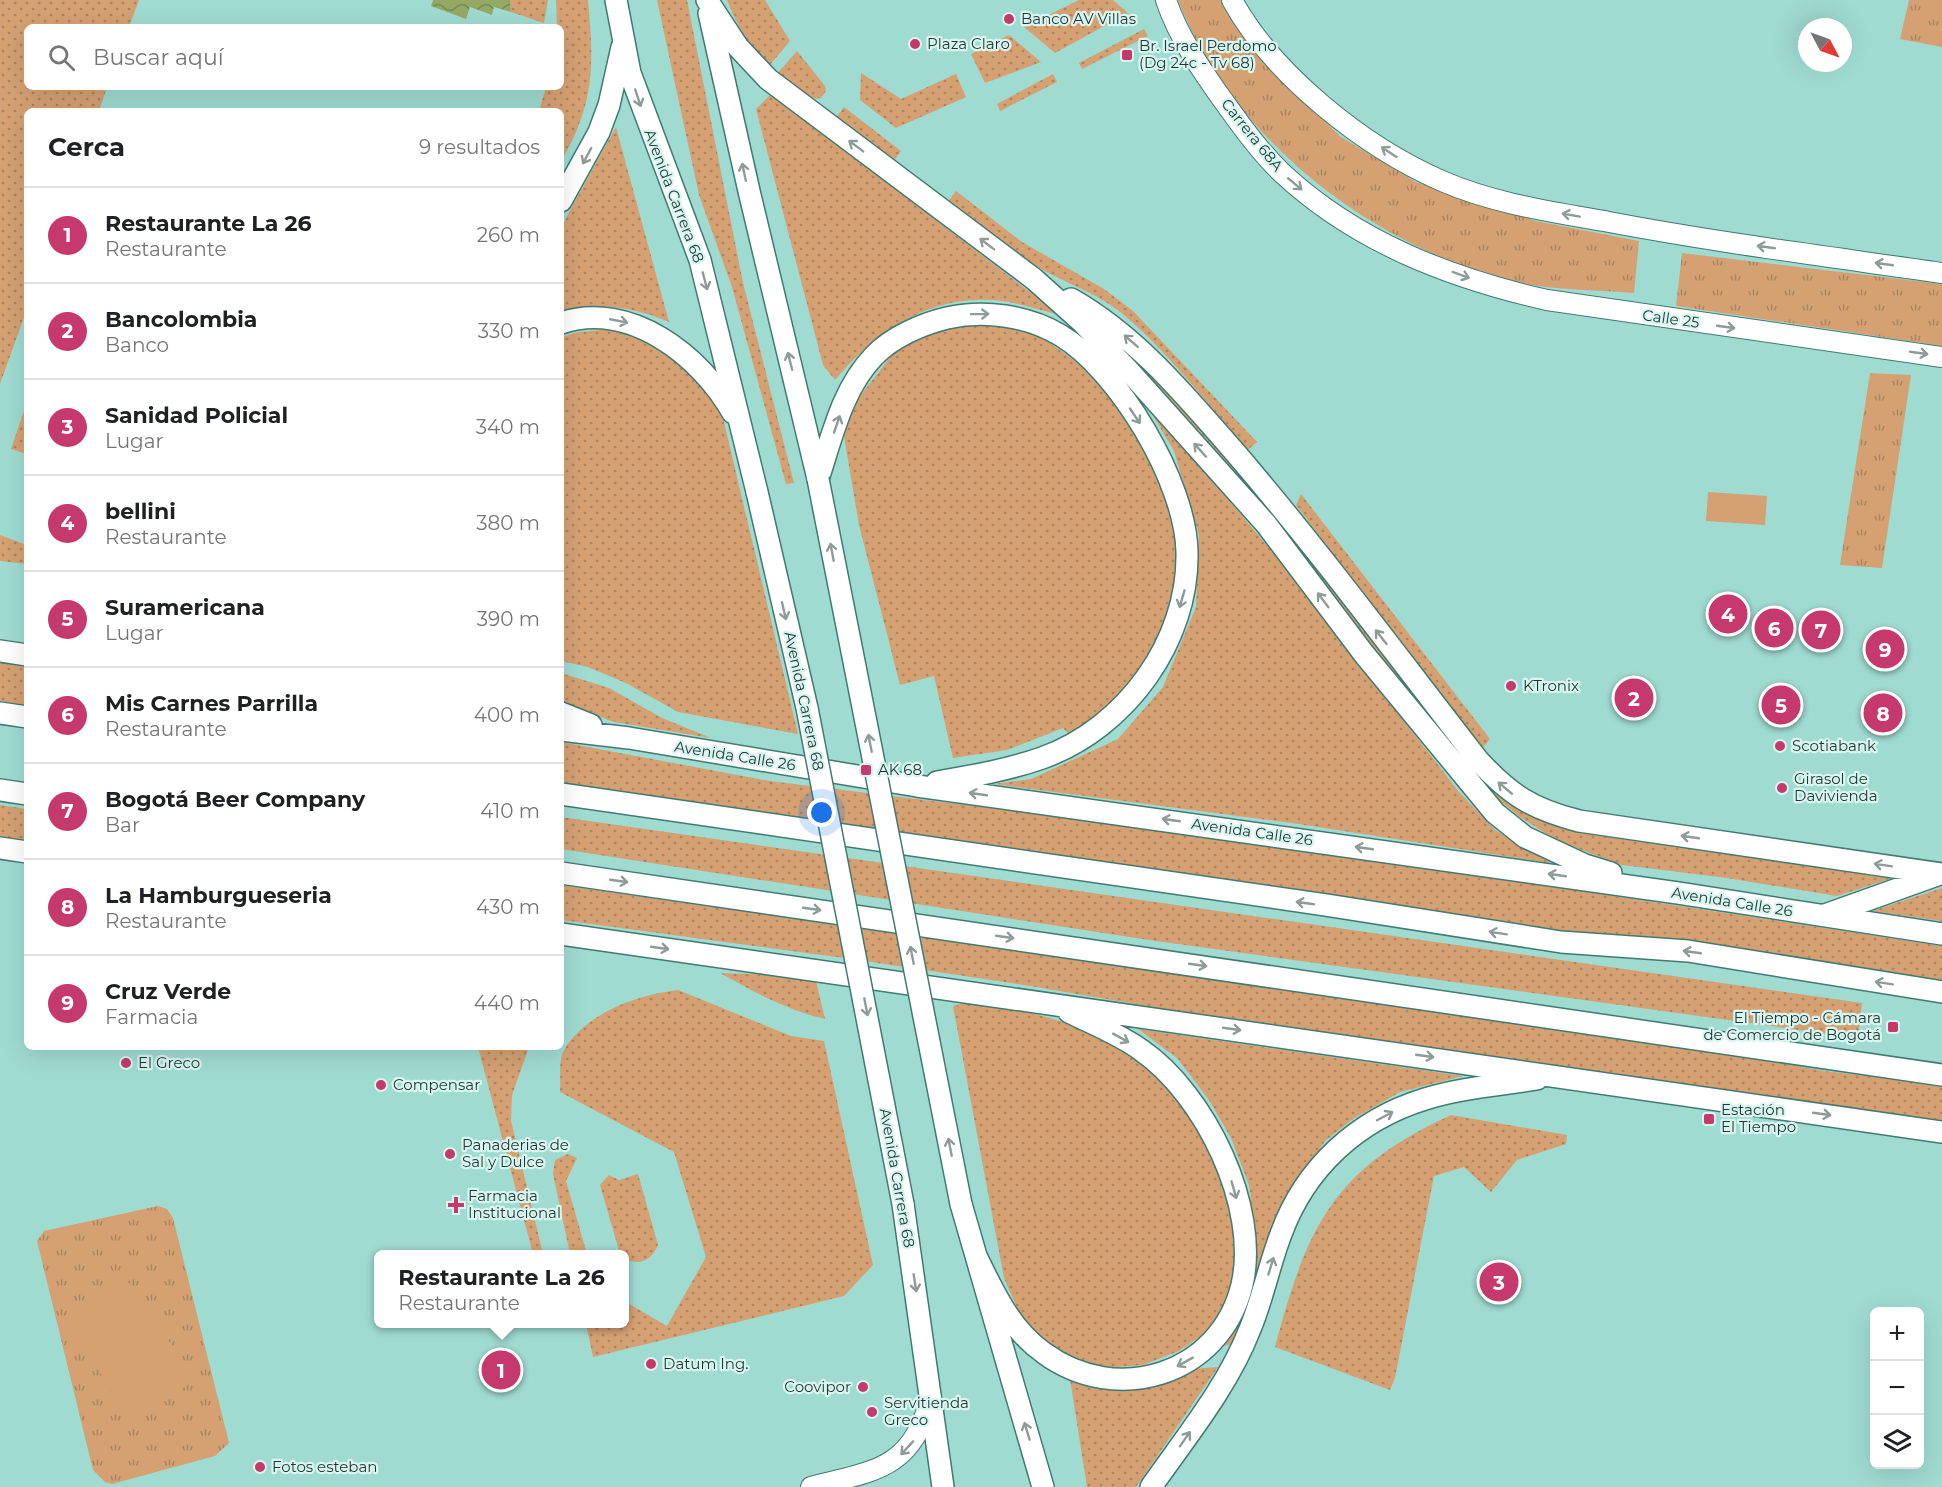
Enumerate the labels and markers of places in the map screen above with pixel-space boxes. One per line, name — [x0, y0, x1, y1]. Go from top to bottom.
place label: Banco AV Villas — [1021, 9, 1136, 28]
marker: Banco AV Villas — [1002, 12, 1016, 26]
place label: Plaza Claro — [927, 34, 1010, 53]
place label: Br. Israel Perdomo (Dg 24c - Tv 68) — [1139, 36, 1277, 72]
marker: Plaza Claro — [908, 37, 922, 51]
marker: Br. Israel Perdomo (Dg 24c - Tv 68) — [1120, 48, 1134, 62]
pin: 4 — [1708, 592, 1748, 636]
pin: 6 — [1754, 606, 1794, 650]
pin: 7 — [1802, 608, 1840, 652]
pin: 9 — [1866, 626, 1904, 672]
place label: KTronix — [1523, 676, 1579, 695]
pin: 2 — [1614, 676, 1654, 720]
marker: KTronix — [1504, 679, 1518, 693]
pin: 5 — [1762, 682, 1800, 728]
pin: 8 — [1864, 690, 1902, 736]
place label: Scotiabank — [1792, 736, 1876, 755]
marker: Scotiabank — [1773, 739, 1787, 753]
place label: AK 68 — [878, 760, 922, 779]
marker: AK 68 — [859, 763, 873, 777]
place label: Girasol de Davivienda — [1794, 769, 1878, 805]
marker: Girasol de Davivienda — [1775, 781, 1789, 795]
place label: El Tiempo - Cámara de Comercio de Bogotá — [1703, 1008, 1881, 1044]
marker: El Tiempo - Cámara de Comercio de Bogotá — [1886, 1020, 1900, 1034]
place label: El Greco — [138, 1053, 200, 1072]
marker: El Greco — [119, 1056, 133, 1070]
place label: Compensar — [393, 1075, 480, 1094]
marker: Compensar — [374, 1078, 388, 1092]
place label: Estación El Tiempo — [1721, 1100, 1796, 1136]
marker: Estación El Tiempo — [1702, 1112, 1716, 1126]
place label: Panaderias de Sal y Dulce — [462, 1135, 569, 1171]
marker: Panaderias de Sal y Dulce — [443, 1147, 457, 1161]
place label: Farmacia Institucional — [468, 1186, 561, 1222]
marker: Farmacia Institucional — [449, 1198, 463, 1212]
pin: 3 — [1480, 1260, 1518, 1304]
pin: 1 — [482, 1348, 520, 1392]
place label: Datum Ing. — [663, 1354, 748, 1373]
marker: Datum Ing. — [644, 1357, 658, 1371]
place label: Coovipor — [784, 1377, 851, 1396]
marker: Coovipor — [856, 1380, 870, 1394]
place label: Servitienda Greco — [884, 1393, 969, 1429]
marker: Servitienda Greco — [865, 1405, 879, 1419]
place label: Fotos esteban — [272, 1457, 377, 1476]
marker: Fotos esteban — [253, 1460, 267, 1474]

